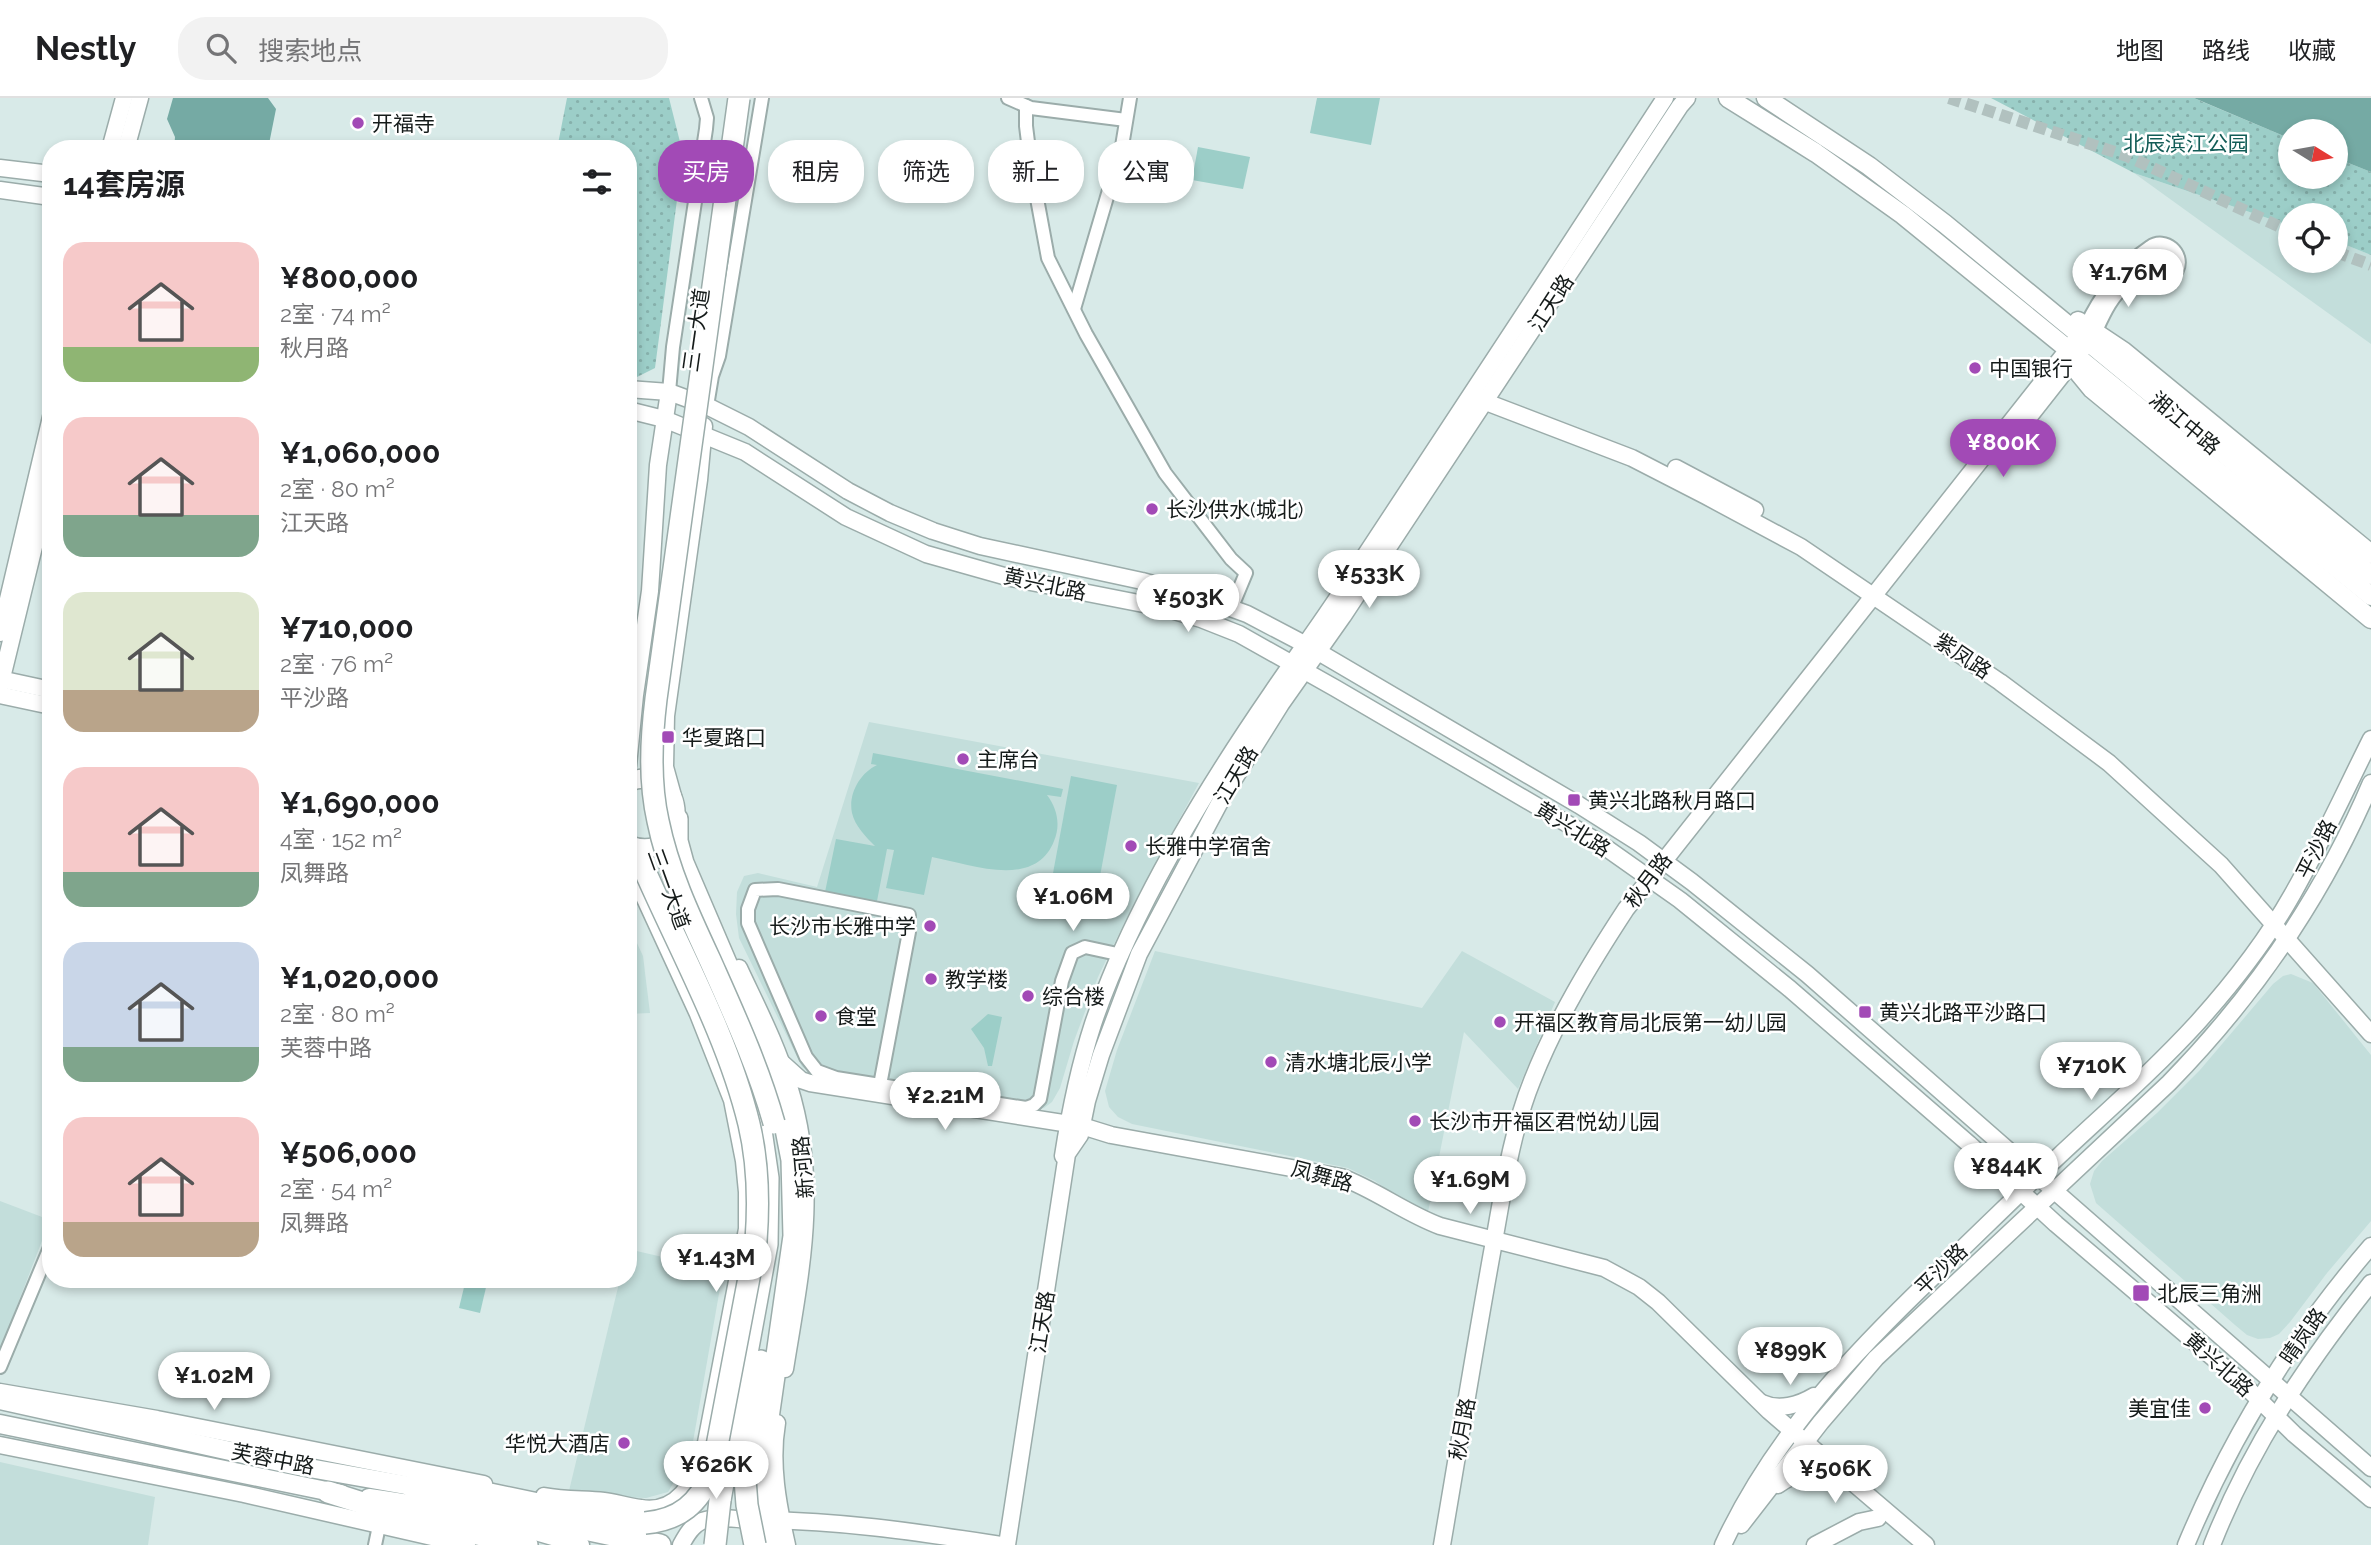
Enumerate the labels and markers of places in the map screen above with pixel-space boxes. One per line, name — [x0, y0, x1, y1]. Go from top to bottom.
place label: 开福寺 — [372, 111, 435, 136]
marker: 开福寺 — [350, 115, 366, 131]
pin: ¥1.76M — [2071, 250, 2185, 309]
place label: 中国银行 — [1989, 356, 2073, 381]
marker: 中国银行 — [1967, 360, 1983, 376]
pin: ¥800K — [1954, 420, 2052, 479]
place label: 长沙供水(城北) — [1166, 497, 1303, 522]
marker: 长沙供水(城北) — [1144, 501, 1160, 517]
pin: ¥533K — [1320, 550, 1418, 610]
pin: ¥503K — [1139, 574, 1237, 634]
place label: 华夏路口 — [682, 725, 766, 750]
marker: 华夏路口 — [660, 729, 676, 745]
place label: 主席台 — [977, 747, 1040, 772]
marker: 主席台 — [955, 751, 971, 767]
place label: 黄兴北路秋月路口 — [1588, 788, 1756, 813]
marker: 黄兴北路秋月路口 — [1566, 792, 1582, 808]
place label: 长雅中学宿舍 — [1145, 834, 1271, 859]
marker: 长雅中学宿舍 — [1123, 838, 1139, 854]
pin: ¥1.06M — [1016, 874, 1130, 933]
place label: 长沙市长雅中学 — [769, 914, 916, 939]
marker: 长沙市长雅中学 — [922, 918, 938, 934]
place label: 教学楼 — [945, 967, 1008, 992]
marker: 教学楼 — [923, 971, 939, 987]
place label: 综合楼 — [1042, 984, 1105, 1009]
marker: 综合楼 — [1020, 988, 1036, 1004]
place label: 黄兴北路平沙路口 — [1879, 1000, 2047, 1025]
place label: 食堂 — [835, 1004, 877, 1029]
marker: 黄兴北路平沙路口 — [1857, 1004, 1873, 1020]
marker: 食堂 — [813, 1008, 829, 1024]
place label: 开福区教育局北辰第一幼儿园 — [1514, 1010, 1787, 1035]
marker: 开福区教育局北辰第一幼儿园 — [1492, 1014, 1508, 1030]
pin: ¥710K — [2042, 1042, 2140, 1102]
place label: 清水塘北辰小学 — [1285, 1050, 1432, 1075]
marker: 清水塘北辰小学 — [1263, 1054, 1279, 1070]
pin: ¥2.21M — [888, 1072, 1002, 1132]
place label: 长沙市开福区君悦幼儿园 — [1429, 1109, 1660, 1134]
marker: 长沙市开福区君悦幼儿园 — [1407, 1113, 1423, 1129]
pin: ¥844K — [1957, 1144, 2055, 1203]
pin: ¥1.69M — [1413, 1156, 1527, 1216]
pin: ¥1.43M — [659, 1234, 773, 1294]
place label: 北辰三角洲 — [2157, 1281, 2262, 1306]
marker: 北辰三角洲 — [2131, 1283, 2151, 1303]
pin: ¥899K — [1741, 1328, 1839, 1387]
pin: ¥1.02M — [157, 1352, 271, 1412]
place label: 美宜佳 — [2128, 1396, 2191, 1421]
marker: 美宜佳 — [2197, 1400, 2213, 1416]
place label: 华悦大酒店 — [505, 1431, 610, 1456]
marker: 华悦大酒店 — [616, 1435, 632, 1451]
pin: ¥626K — [667, 1442, 765, 1501]
pin: ¥506K — [1786, 1446, 1884, 1505]

